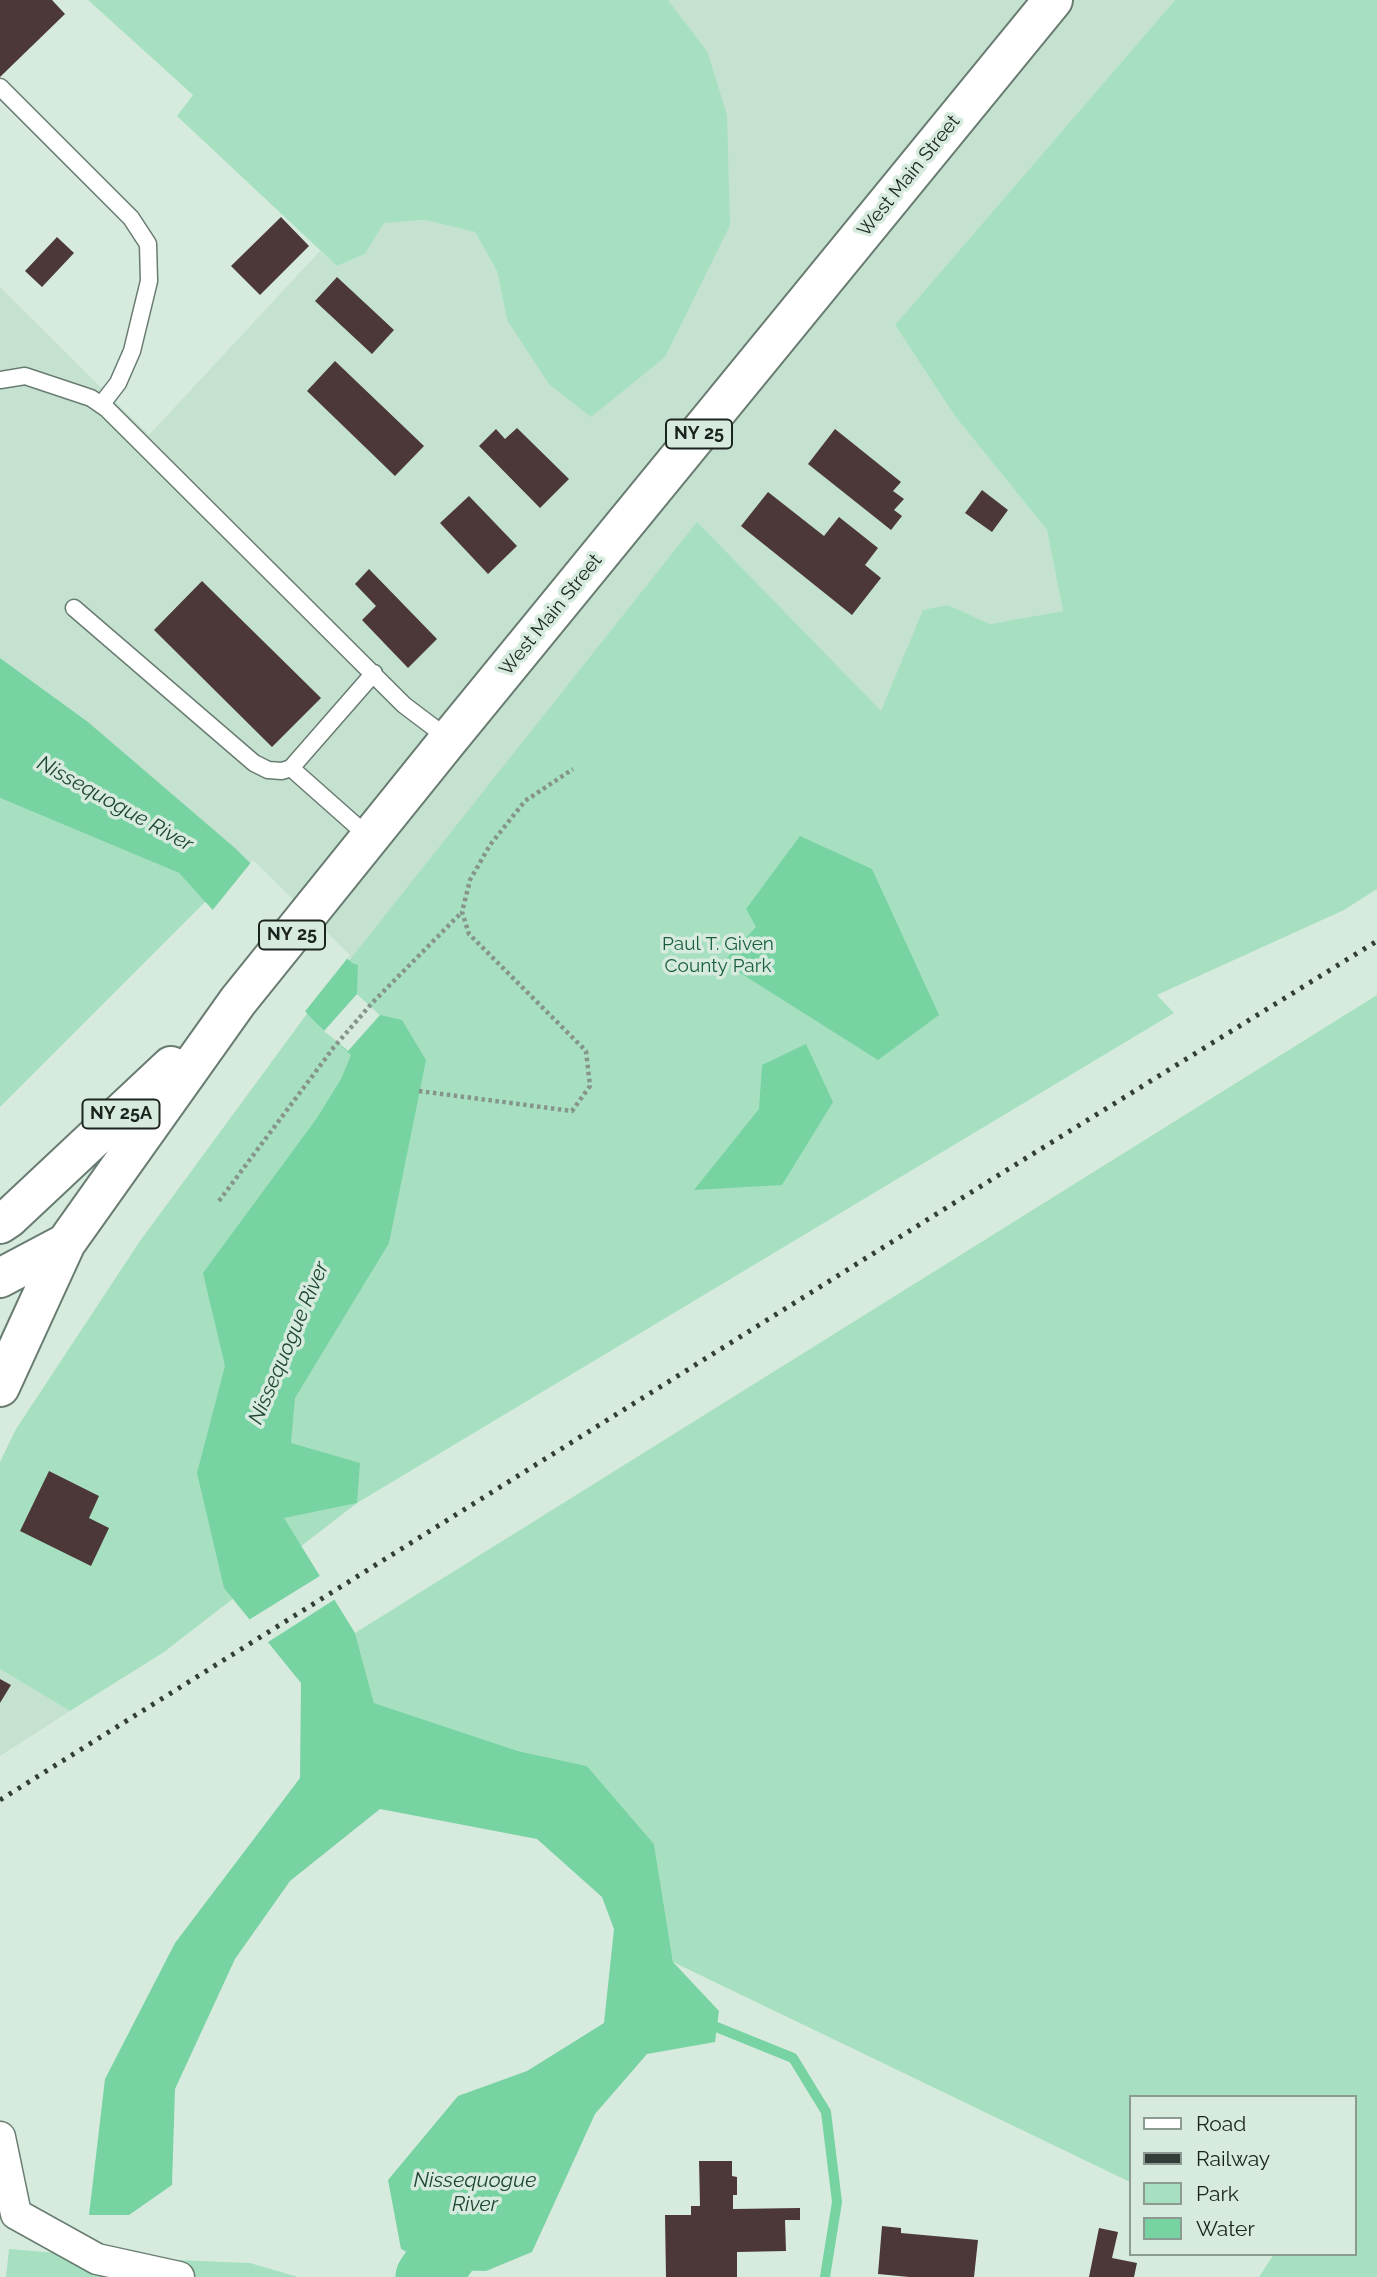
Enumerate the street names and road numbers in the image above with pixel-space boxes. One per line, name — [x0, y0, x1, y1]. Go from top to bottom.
street label: West Main Street — [853, 111, 965, 241]
road number: NY 25 — [666, 420, 732, 448]
street label: West Main Street — [495, 550, 607, 680]
road number: NY 25 — [259, 920, 325, 950]
road number: NY 25A — [82, 1100, 160, 1128]

